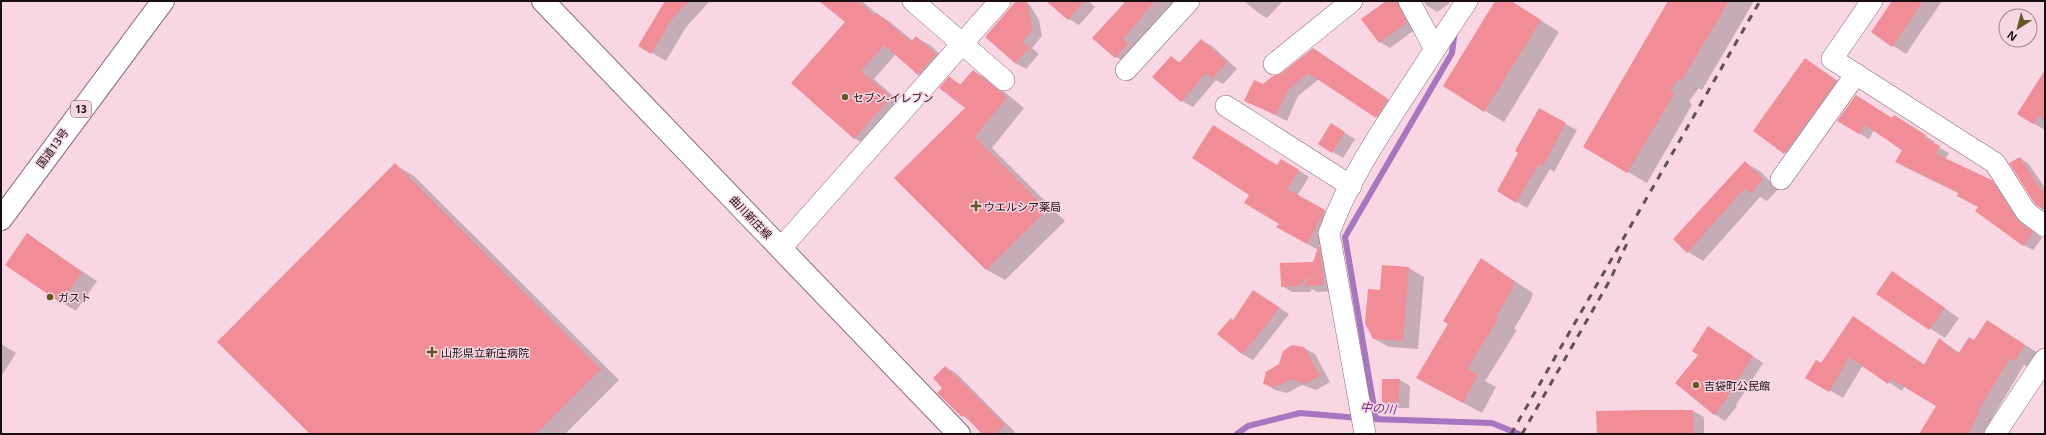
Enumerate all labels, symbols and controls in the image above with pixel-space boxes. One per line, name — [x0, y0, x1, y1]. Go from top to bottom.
north arrow — [1998, 8, 2038, 48]
text: N — [2004, 28, 2020, 45]
place label: セブン-イレブン — [853, 90, 934, 105]
marker: セブン-イレブン — [840, 92, 850, 102]
road number: 13 — [71, 101, 91, 117]
street label: 国道13号 — [33, 125, 71, 171]
street label: 曲川新庄線 — [727, 192, 775, 242]
place label: ウエルシア薬局 — [984, 199, 1061, 214]
marker: ウエルシア薬局 — [971, 201, 981, 211]
place label: ガスト — [58, 290, 91, 305]
marker: ガスト — [45, 292, 55, 302]
place label: 山形県立新庄病院 — [441, 345, 529, 360]
marker: 山形県立新庄病院 — [426, 346, 438, 358]
place label: 吉袋町公民館 — [1704, 378, 1770, 393]
marker: 吉袋町公民館 — [1691, 380, 1701, 390]
water label: 中の川 — [1359, 398, 1399, 418]

